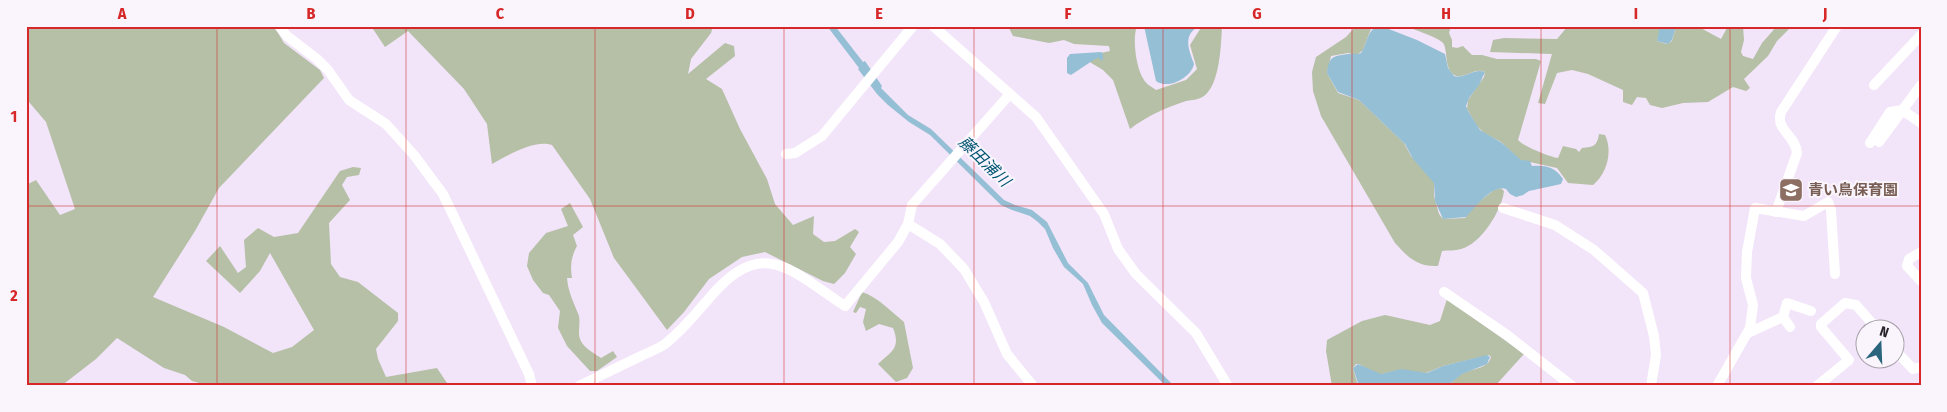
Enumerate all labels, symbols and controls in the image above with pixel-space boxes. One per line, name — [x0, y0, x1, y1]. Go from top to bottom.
text: A — [117, 4, 127, 23]
text: B — [307, 4, 316, 23]
text: C — [496, 4, 505, 23]
text: D — [685, 4, 695, 23]
text: E — [875, 4, 883, 23]
text: F — [1064, 4, 1072, 23]
text: G — [1252, 4, 1262, 23]
text: H — [1441, 4, 1451, 23]
text: I — [1634, 4, 1638, 23]
text: J — [1822, 4, 1827, 23]
text: 1 — [11, 107, 17, 126]
water label: 藤田浦川 — [955, 132, 1016, 192]
school or university icon: 青い鳥保育園 — [1778, 177, 1804, 203]
place label: 青い鳥保育園 — [1808, 181, 1898, 199]
text: 2 — [9, 286, 18, 305]
north arrow — [1854, 320, 1904, 370]
text: N — [1877, 323, 1891, 342]

